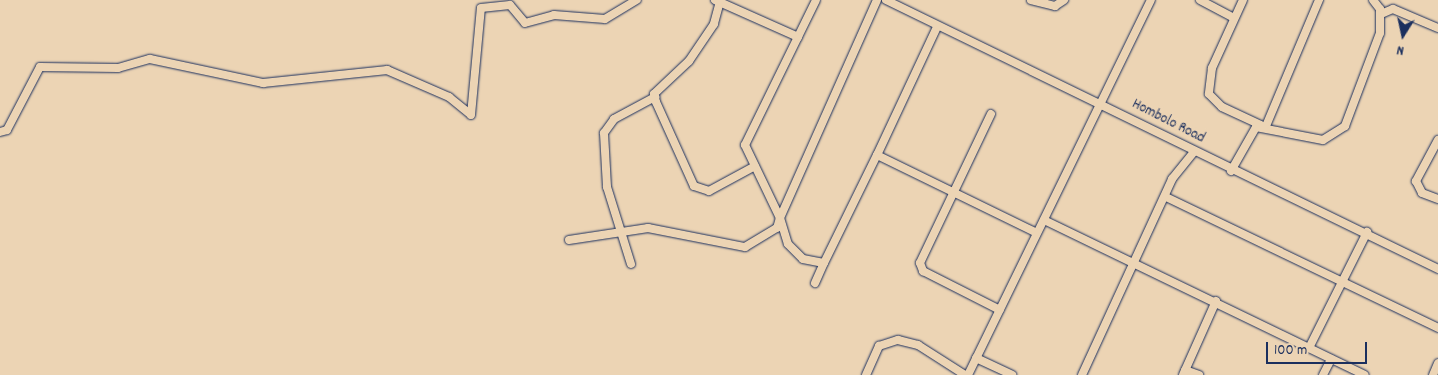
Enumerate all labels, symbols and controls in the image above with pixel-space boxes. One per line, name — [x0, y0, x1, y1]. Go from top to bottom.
north arrow — [1378, 10, 1428, 60]
text: N — [1395, 39, 1406, 60]
street label: Hombolo Road — [1128, 96, 1208, 148]
scale bar — [1268, 332, 1369, 364]
text: 100 m — [1274, 340, 1307, 362]

